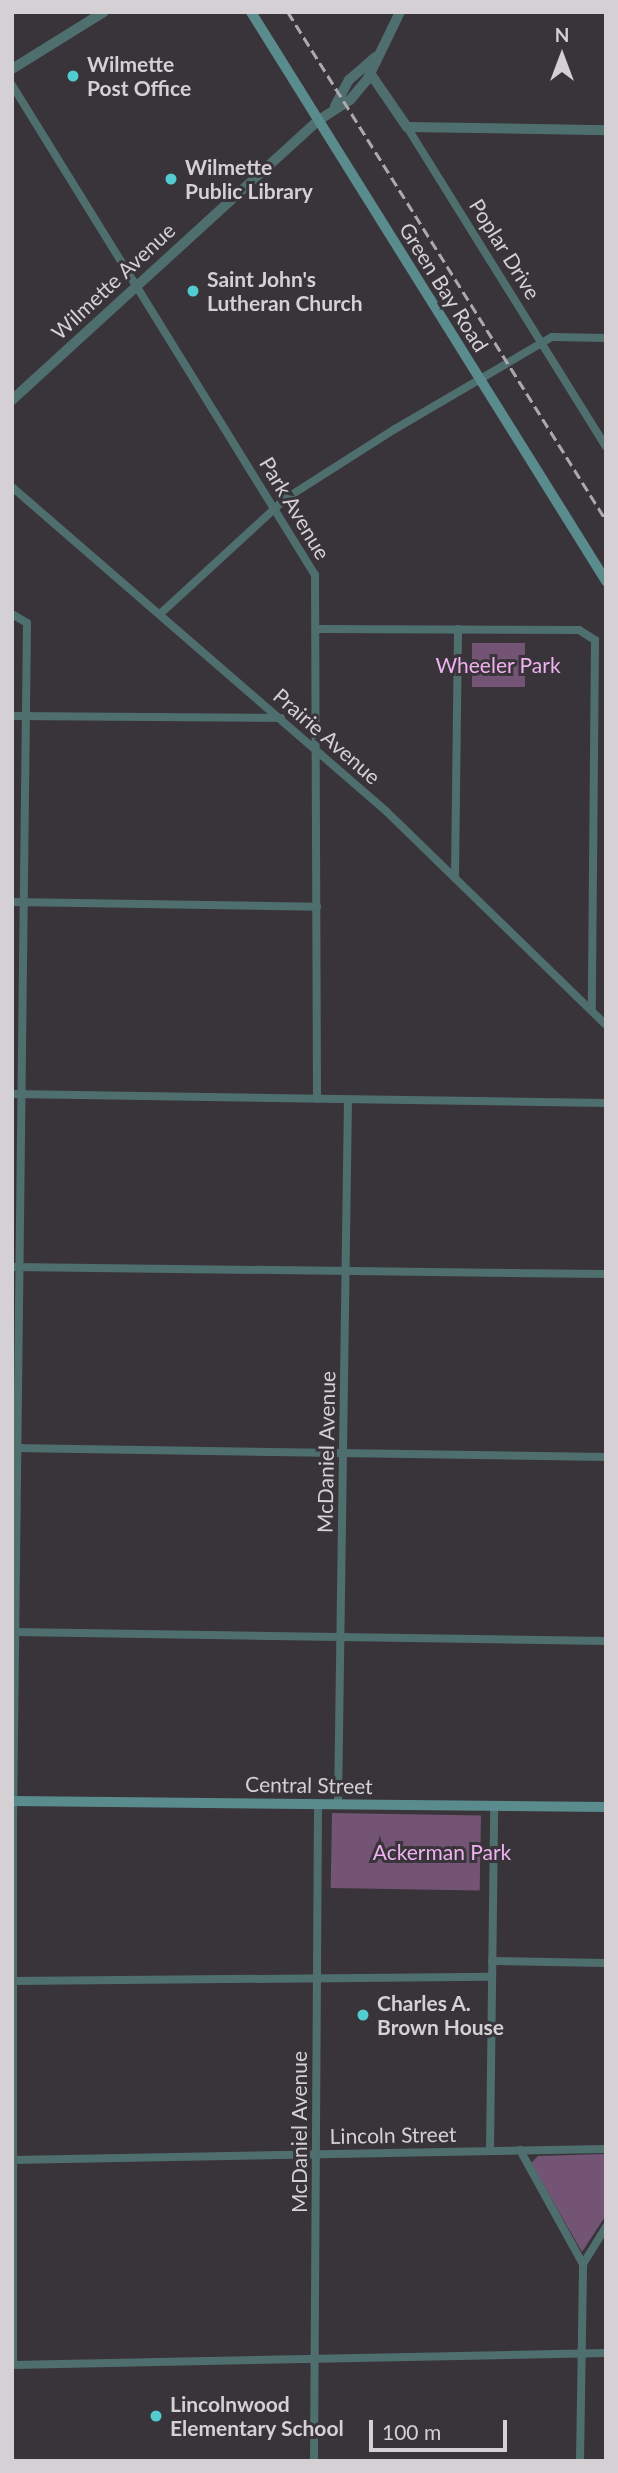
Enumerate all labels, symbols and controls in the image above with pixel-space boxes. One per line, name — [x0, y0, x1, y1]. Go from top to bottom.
north arrow — [527, 21, 597, 91]
text: N — [555, 23, 569, 46]
place label: Wilmette Post Office — [87, 51, 191, 101]
marker: Wilmette Post Office — [65, 68, 81, 84]
place label: Wilmette Public Library — [185, 154, 313, 204]
marker: Wilmette Public Library — [163, 171, 179, 187]
street label: Poplar Drive — [464, 194, 546, 304]
street label: Wilmette Avenue — [46, 217, 180, 345]
street label: Green Bay Road — [394, 218, 494, 356]
place label: Saint John's Lutheran Church — [207, 266, 363, 316]
marker: Saint John's Lutheran Church — [185, 283, 201, 299]
street label: Park Avenue — [254, 452, 336, 564]
park label: Wheeler Park — [435, 652, 561, 678]
street label: Prairie Avenue — [268, 683, 386, 789]
street label: McDaniel Avenue — [312, 1370, 340, 1534]
street label: Central Street — [245, 1771, 373, 1799]
park label: Ackerman Park — [373, 1839, 511, 1865]
place label: Charles A. Brown House — [377, 1990, 504, 2040]
marker: Charles A. Brown House — [355, 2007, 371, 2023]
street label: McDaniel Avenue — [286, 2051, 312, 2213]
street label: Lincoln Street — [329, 2121, 457, 2149]
place label: Lincolnwood Elementary School — [170, 2391, 344, 2441]
scale bar — [373, 2406, 511, 2450]
marker: Lincolnwood Elementary School — [148, 2408, 164, 2424]
text: 100 m — [382, 2419, 441, 2444]

